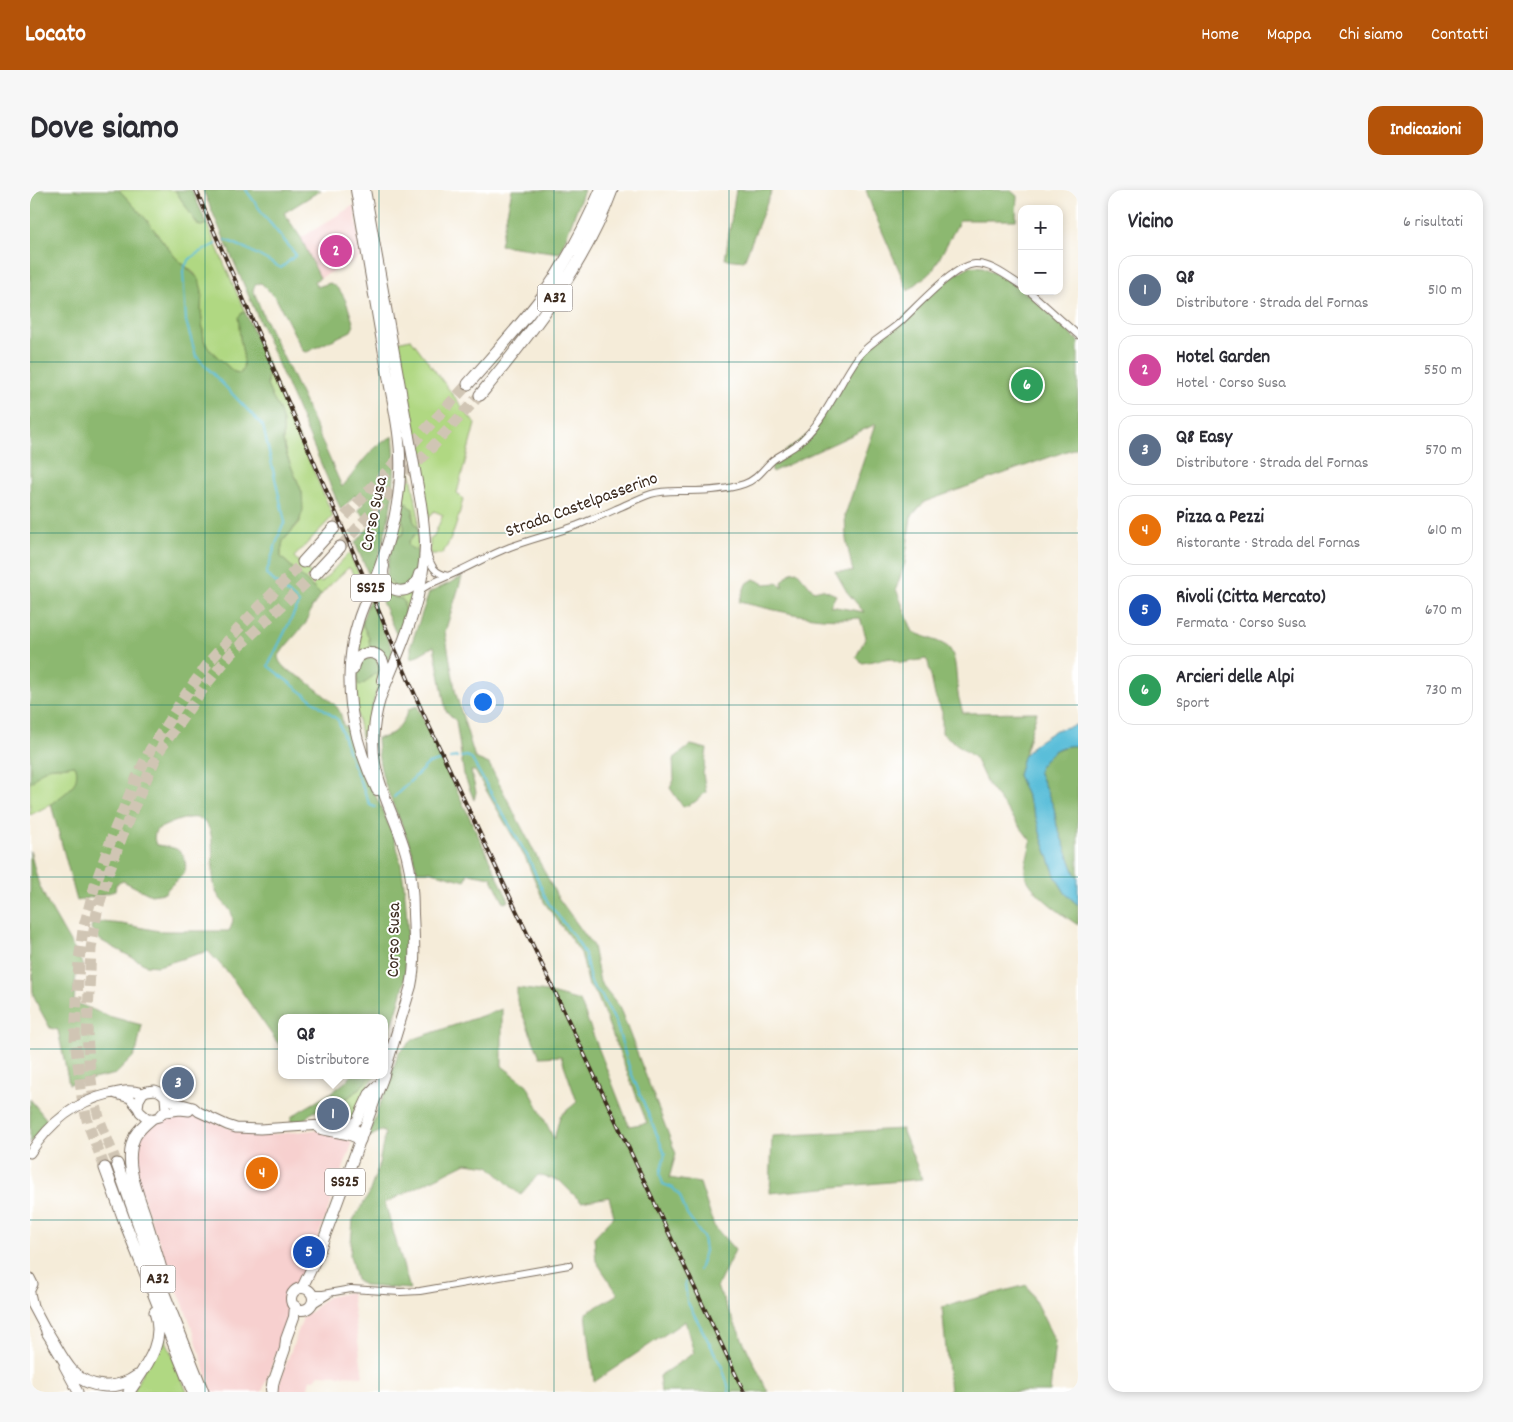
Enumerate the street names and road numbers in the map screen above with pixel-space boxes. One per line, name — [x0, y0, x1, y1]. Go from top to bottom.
road number: A32 — [538, 285, 572, 312]
street label: Strada Castelpasserino — [502, 467, 662, 545]
street label: Corso Susa — [355, 474, 395, 553]
road number: SS25 — [351, 574, 391, 602]
street label: Corso Susa — [382, 902, 408, 978]
road number: SS25 — [325, 1169, 365, 1196]
road number: A32 — [140, 1266, 176, 1292]

